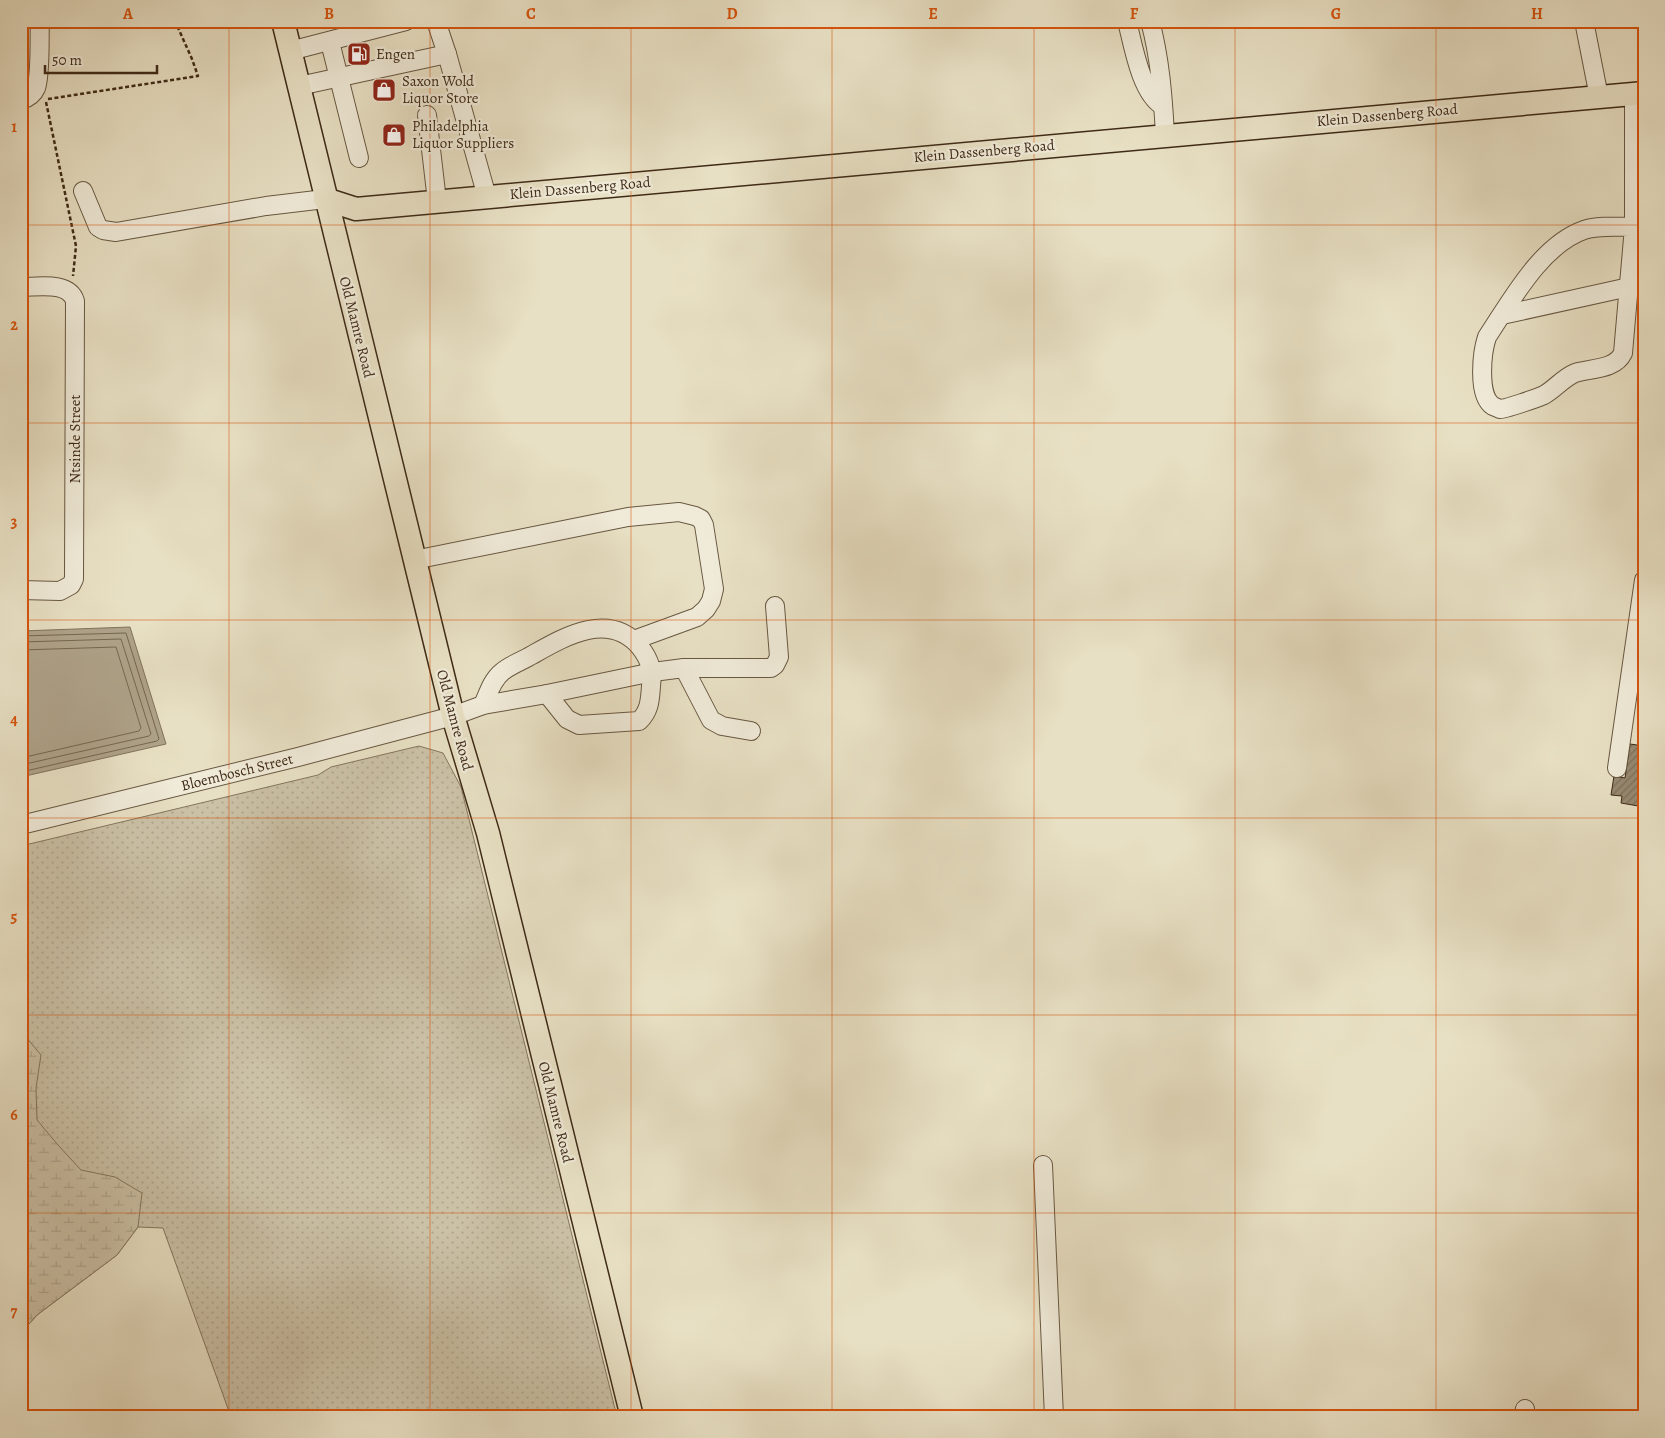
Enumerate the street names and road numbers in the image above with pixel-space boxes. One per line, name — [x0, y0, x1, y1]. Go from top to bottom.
street label: Klein Dassenberg Road — [1316, 99, 1459, 131]
street label: Klein Dassenberg Road — [913, 135, 1056, 167]
street label: Klein Dassenberg Road — [509, 172, 652, 204]
street label: Old Mamre Road — [335, 274, 379, 381]
street label: Ntsinde Street — [65, 395, 85, 483]
street label: Old Mamre Road — [432, 667, 478, 774]
street label: Bloembosch Street — [179, 748, 295, 796]
street label: Old Mamre Road — [534, 1059, 578, 1166]

